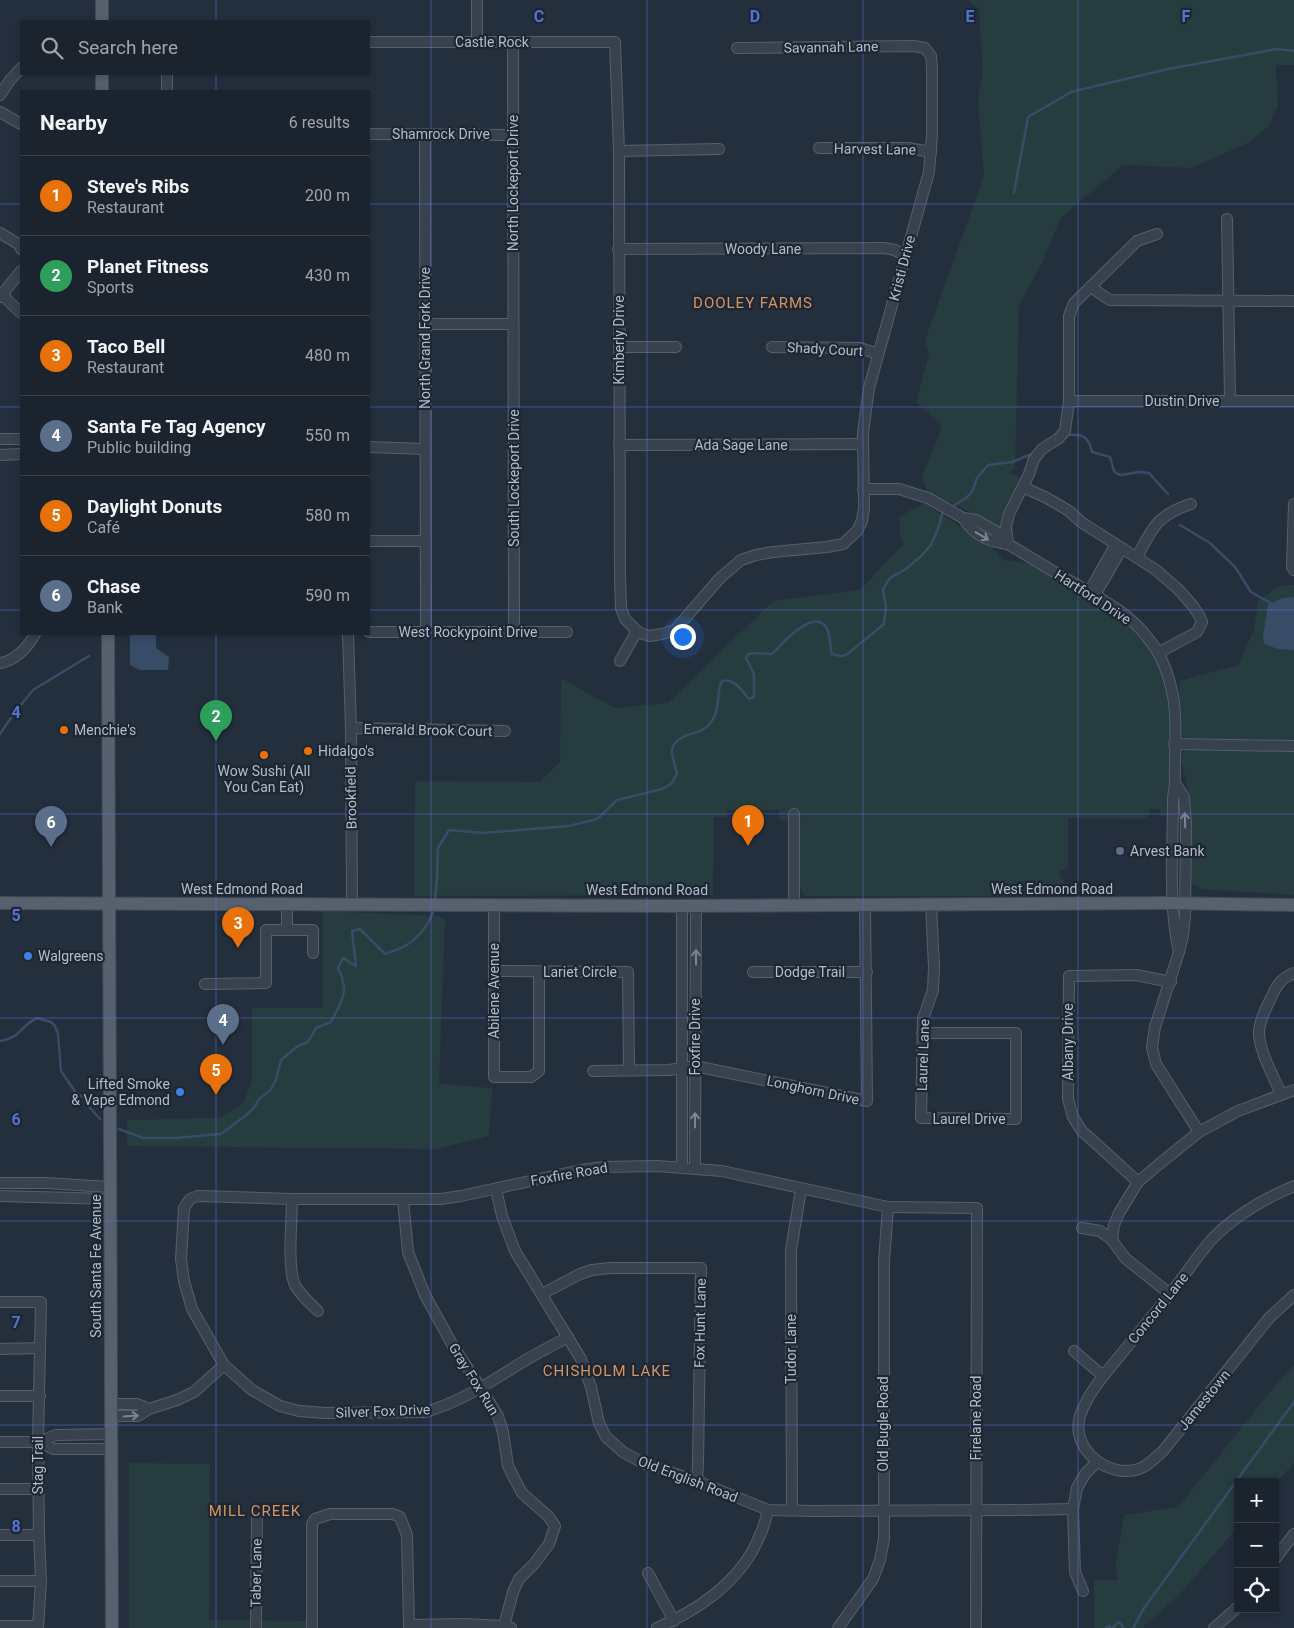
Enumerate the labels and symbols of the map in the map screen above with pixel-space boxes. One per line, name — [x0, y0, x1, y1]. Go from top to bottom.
text: C — [534, 7, 544, 26]
text: D — [750, 7, 760, 26]
text: E — [966, 7, 975, 26]
text: F — [1182, 7, 1191, 26]
street label: Castle Rock — [455, 34, 530, 50]
street label: Savannah Lane — [784, 38, 878, 56]
street label: North Lockeport Drive — [505, 115, 521, 251]
street label: Shamrock Drive — [392, 126, 490, 142]
street label: Harvest Lane — [834, 140, 916, 158]
street label: Kristi Drive — [886, 234, 918, 302]
street label: Woody Lane — [725, 241, 801, 257]
street label: North Grand Fork Drive — [417, 267, 433, 409]
district label: DOOLEY FARMS — [693, 294, 813, 312]
street label: Kimberly Drive — [611, 295, 627, 385]
street label: Shady Court — [787, 339, 864, 359]
street label: Dustin Drive — [1145, 393, 1219, 409]
street label: South Lockeport Drive — [506, 409, 522, 547]
street label: Ada Sage Lane — [694, 437, 788, 453]
one-way arrow — [975, 532, 989, 542]
street label: Hartford Drive — [1052, 566, 1134, 628]
street label: West Rockypoint Drive — [398, 624, 538, 640]
your location — [670, 624, 696, 650]
pin: 2 — [200, 700, 232, 741]
text: 4 — [11, 703, 21, 722]
street label: Emerald Brook Court — [363, 721, 493, 739]
place label: Menchie's — [74, 722, 136, 738]
marker: Menchie's — [58, 724, 70, 736]
place label: Hidalgo's — [318, 743, 374, 759]
marker: Hidalgo's — [302, 745, 314, 757]
marker: Wow Sushi (All You Can Eat) — [258, 749, 270, 761]
place label: Wow Sushi (All You Can Eat) — [218, 763, 310, 796]
street label: Brookfield — [342, 766, 360, 830]
pin: 1 — [732, 805, 764, 846]
pin: 6 — [35, 806, 67, 847]
one-way arrow — [1181, 812, 1190, 828]
place label: Arvest Bank — [1130, 843, 1205, 859]
marker: Arvest Bank — [1114, 845, 1126, 857]
street label: West Edmond Road — [181, 881, 303, 897]
street label: West Edmond Road — [991, 881, 1113, 897]
street label: West Edmond Road — [586, 882, 708, 898]
text: 5 — [11, 906, 21, 925]
pin: 3 — [222, 907, 254, 948]
street label: Abilene Avenue — [486, 943, 502, 1039]
place label: Walgreens — [38, 948, 104, 964]
one-way arrow — [691, 949, 701, 966]
marker: Walgreens — [22, 950, 34, 962]
street label: Lariet Circle — [543, 964, 617, 980]
street label: Dodge Trail — [775, 964, 845, 980]
street label: Foxfire Drive — [687, 998, 703, 1076]
street label: Albany Drive — [1060, 1003, 1076, 1081]
pin: 4 — [207, 1004, 239, 1045]
street label: Laurel Lane — [914, 1019, 932, 1091]
pin: 5 — [200, 1054, 232, 1095]
street label: Longhorn Drive — [765, 1072, 861, 1108]
place label: Lifted Smoke & Vape Edmond — [71, 1076, 170, 1108]
marker: Lifted Smoke & Vape Edmond — [174, 1086, 186, 1098]
text: 6 — [11, 1110, 21, 1129]
street label: Laurel Drive — [932, 1111, 1006, 1127]
one-way arrow — [690, 1112, 700, 1128]
street label: Foxfire Road — [529, 1159, 609, 1189]
street label: South Santa Fe Avenue — [88, 1194, 104, 1338]
street label: Concord Lane — [1125, 1269, 1191, 1347]
street label: Fox Hunt Lane — [691, 1278, 709, 1368]
text: 7 — [11, 1313, 21, 1332]
street label: Tudor Lane — [783, 1314, 799, 1384]
street label: Gray Fox Run — [446, 1340, 502, 1418]
district label: CHISHOLM LAKE — [543, 1362, 671, 1380]
street label: Jamestown — [1175, 1367, 1233, 1433]
street label: Old Bugle Road — [875, 1376, 891, 1472]
street label: Firelane Road — [968, 1376, 984, 1460]
street label: Silver Fox Drive — [335, 1401, 431, 1421]
one-way arrow — [122, 1411, 138, 1420]
street label: Stag Trail — [30, 1436, 46, 1494]
street label: Old English Road — [636, 1453, 740, 1505]
district label: MILL CREEK — [209, 1502, 301, 1520]
text: 8 — [11, 1517, 21, 1536]
street label: Taber Lane — [247, 1538, 265, 1608]

